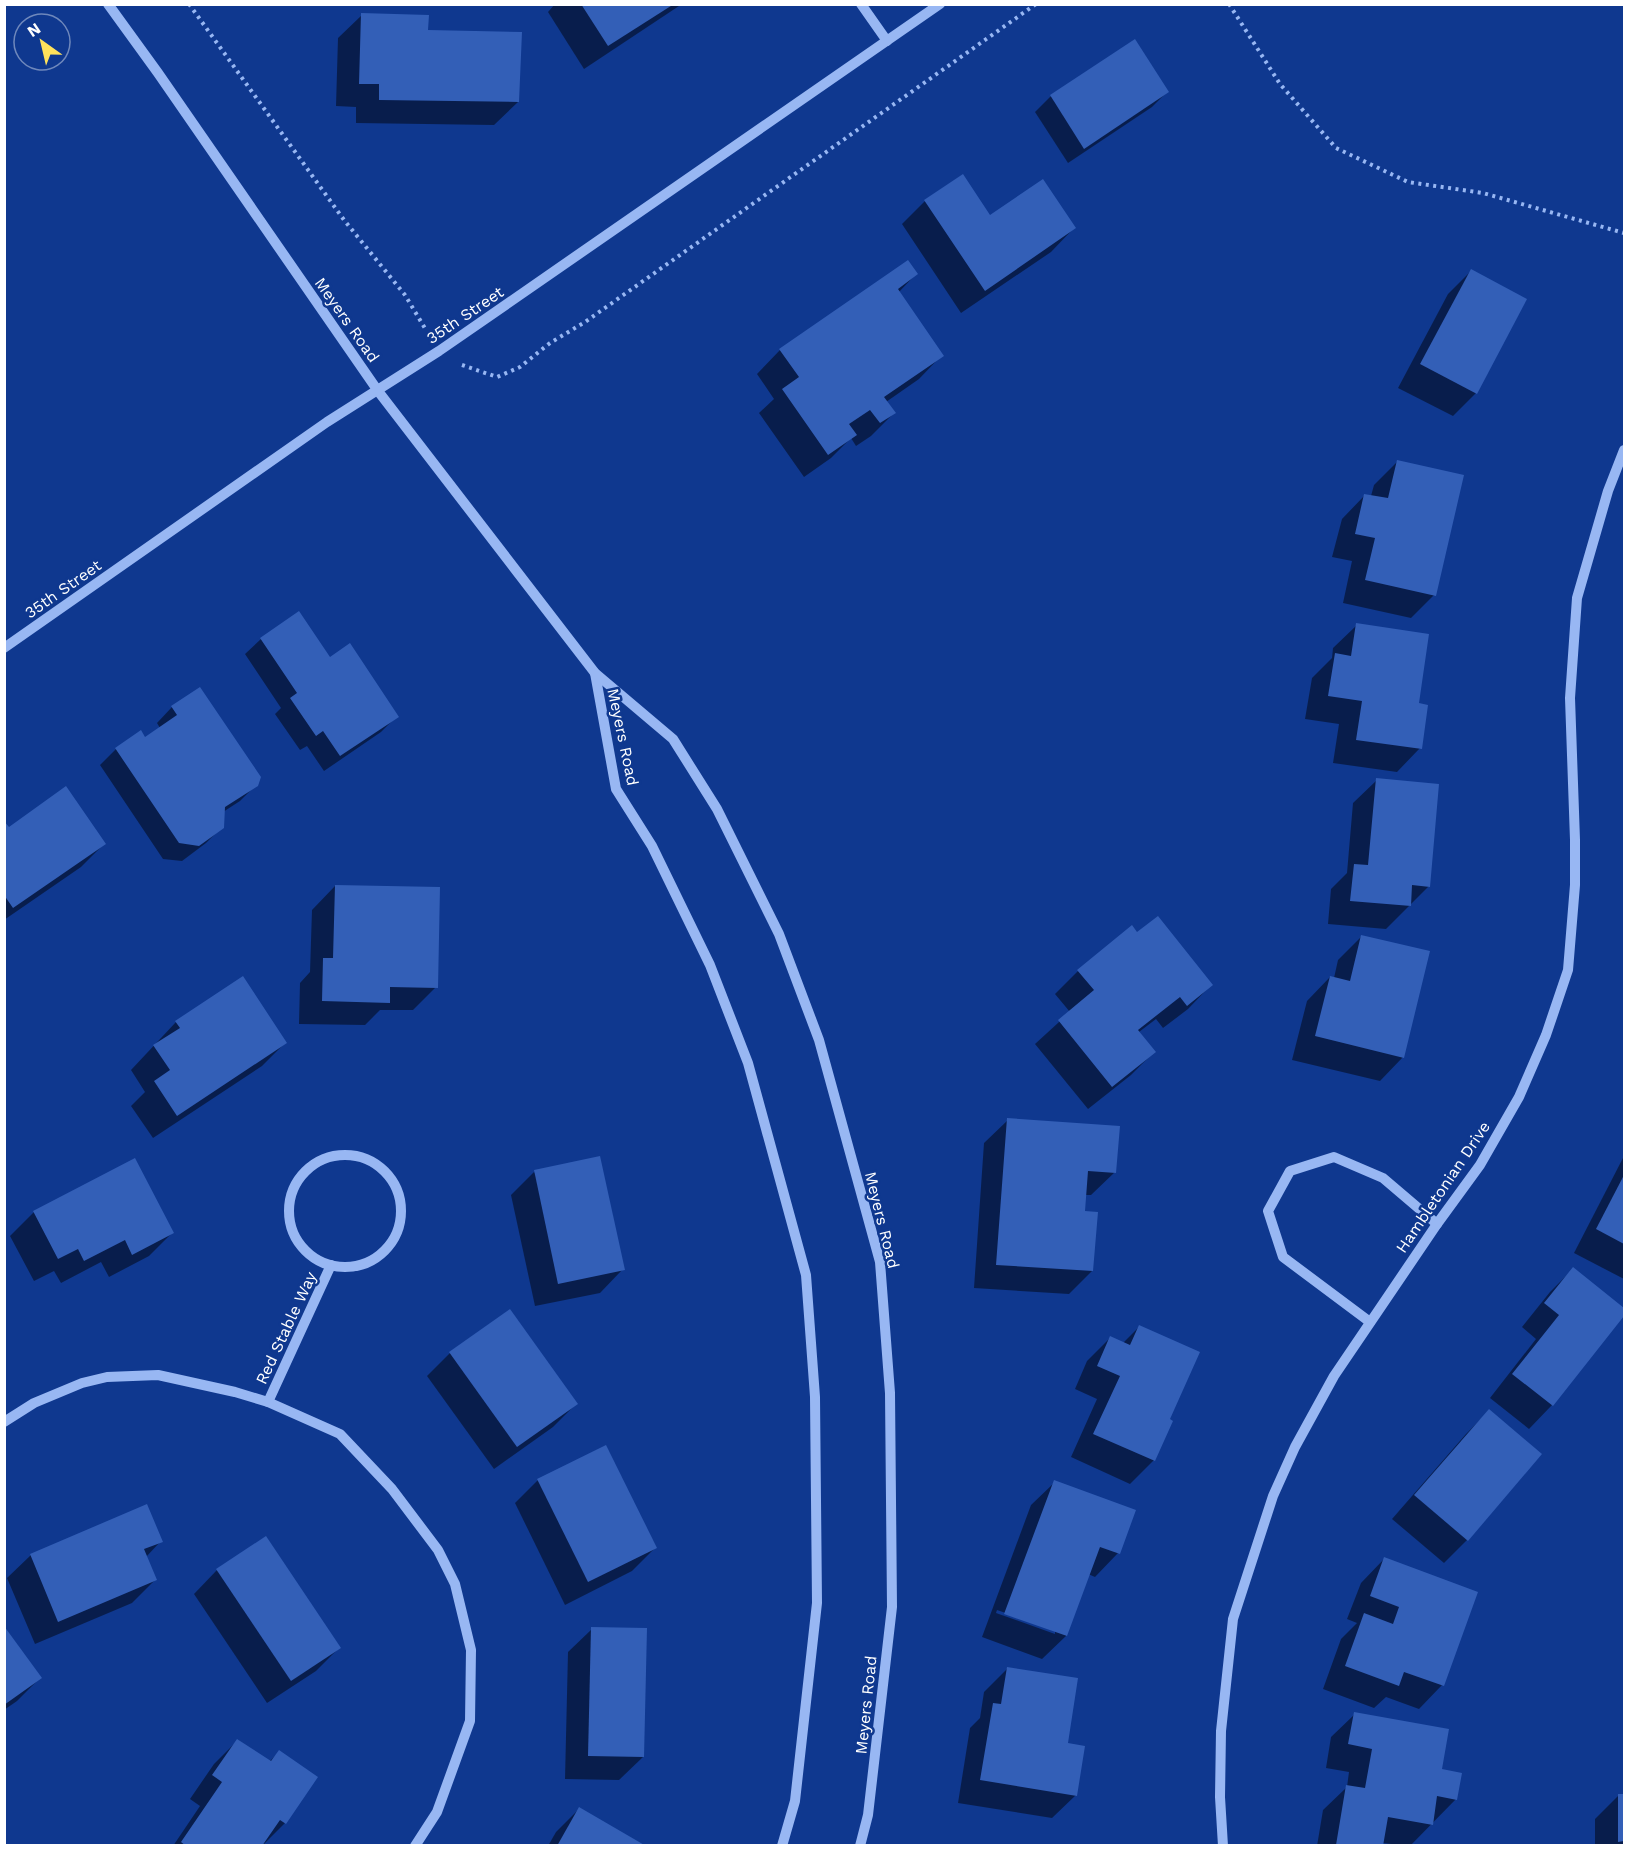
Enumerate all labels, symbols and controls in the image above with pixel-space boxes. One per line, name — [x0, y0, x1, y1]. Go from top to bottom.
north arrow — [12, 12, 72, 72]
text: N — [24, 19, 44, 41]
street label: Meyers Road — [311, 274, 383, 366]
street label: 35th Street — [423, 282, 507, 348]
street label: 35th Street — [21, 556, 105, 622]
street label: Meyers Road — [603, 687, 643, 787]
street label: Hambletonian Drive — [1392, 1118, 1494, 1256]
street label: Meyers Road — [861, 1170, 903, 1270]
street label: Red Stable Way — [252, 1268, 321, 1387]
street label: Meyers Road — [851, 1655, 881, 1755]

